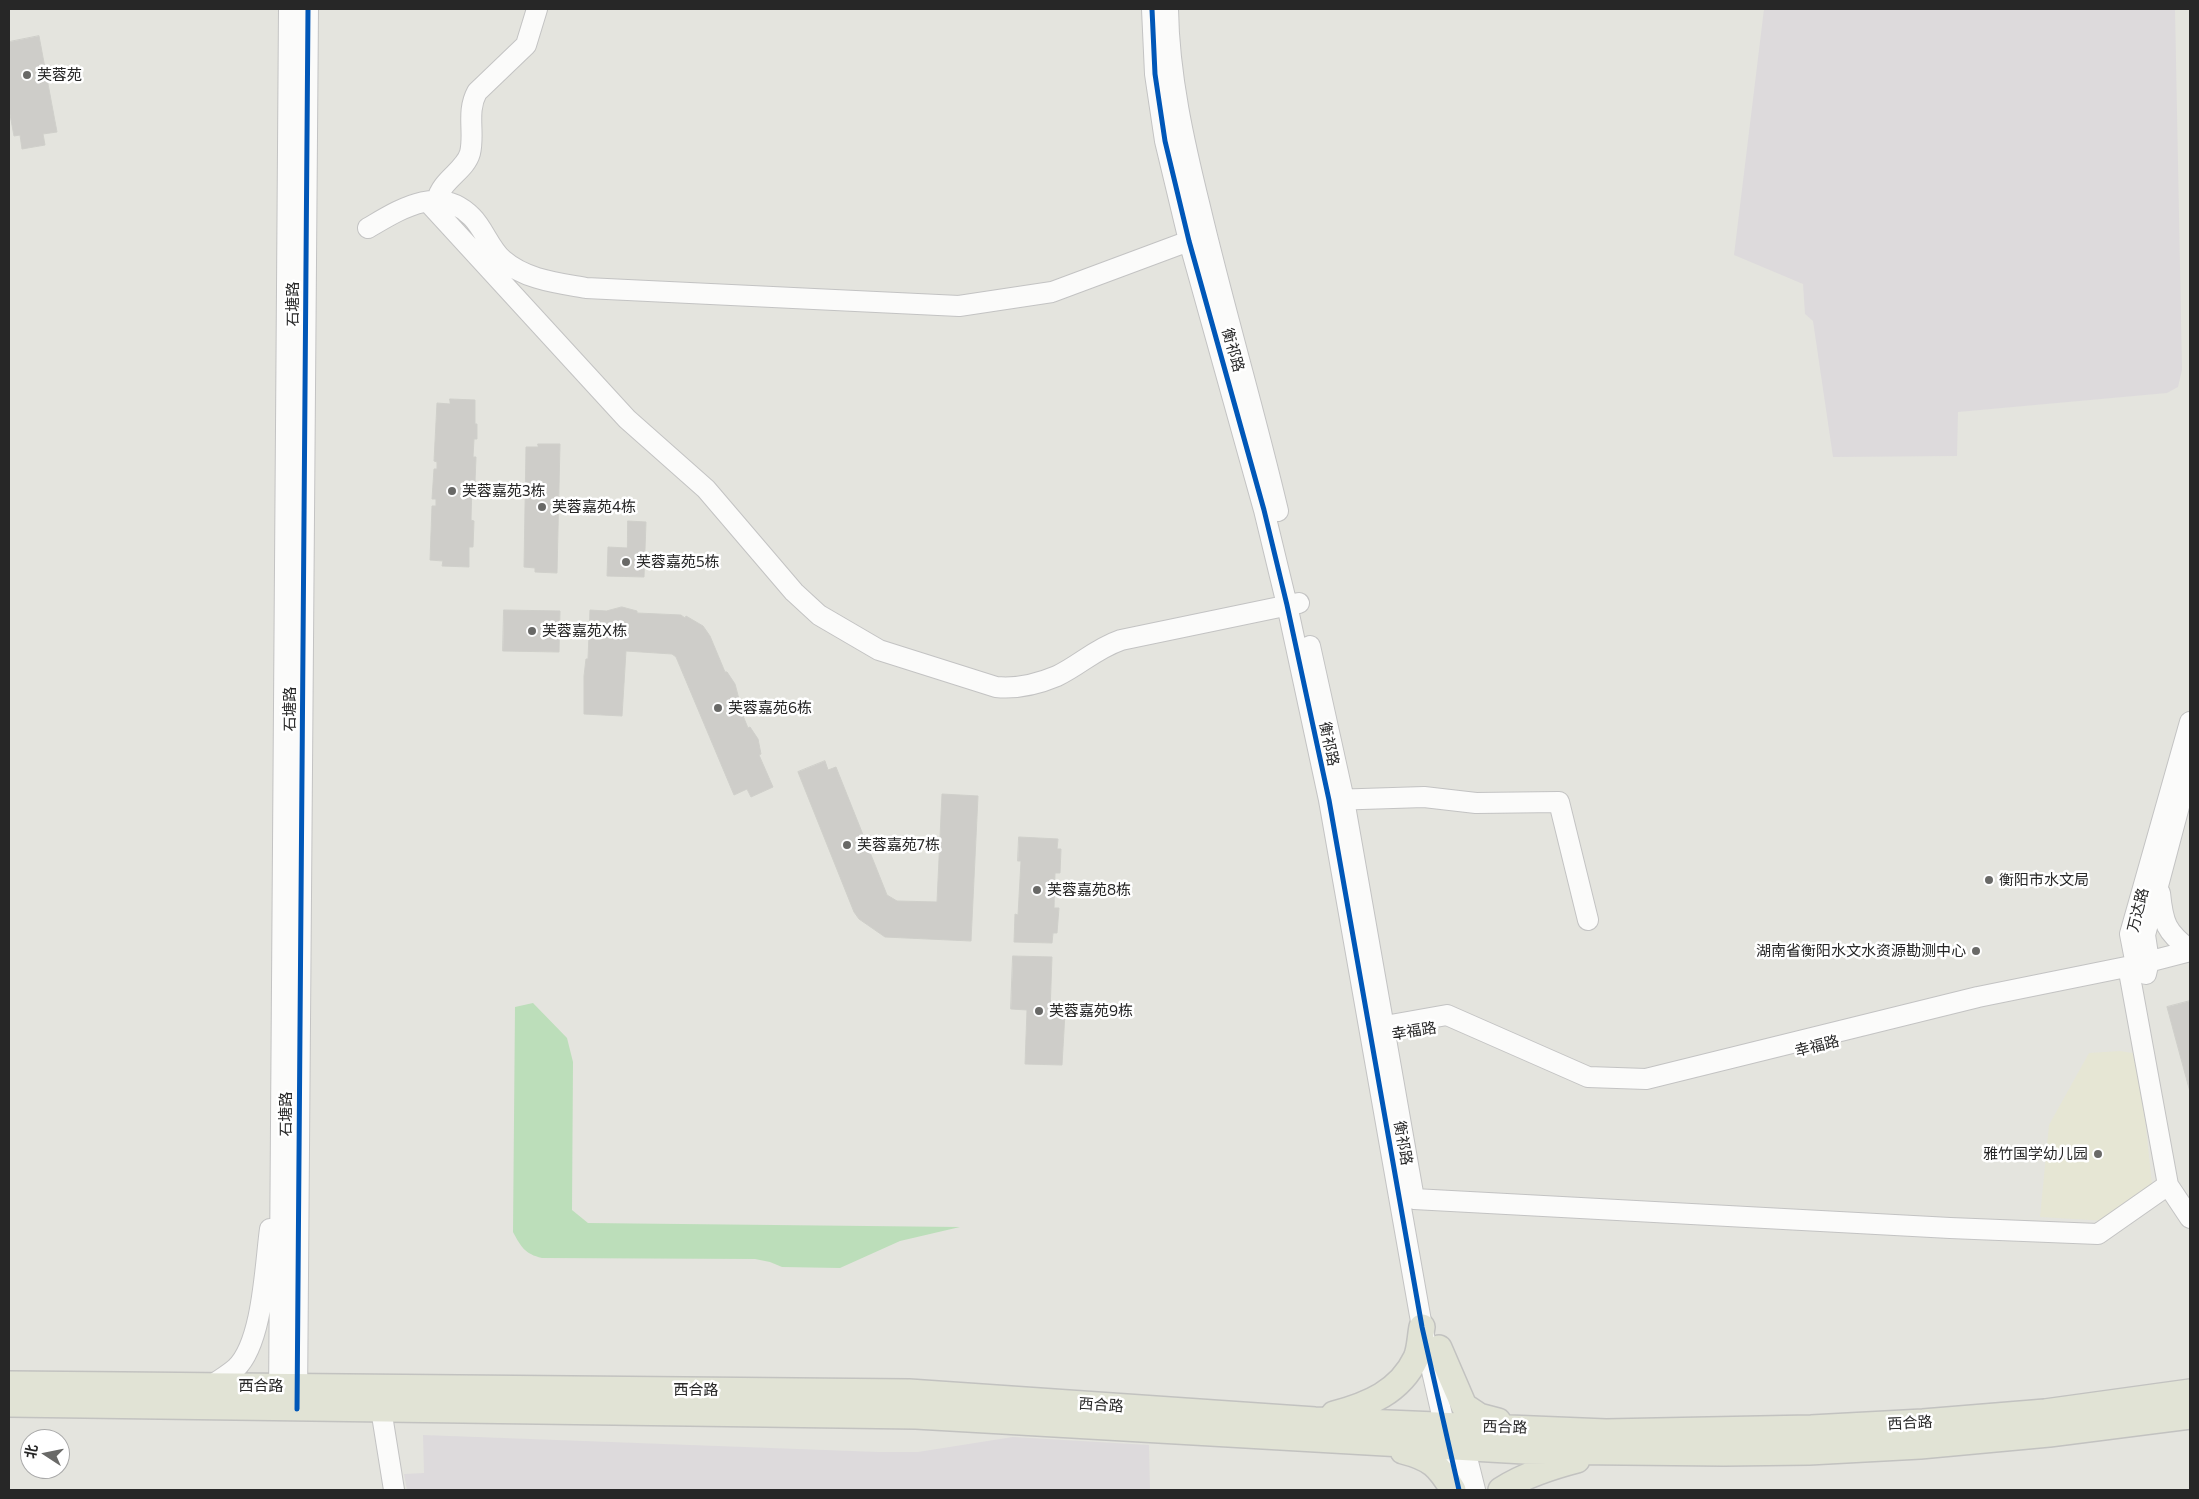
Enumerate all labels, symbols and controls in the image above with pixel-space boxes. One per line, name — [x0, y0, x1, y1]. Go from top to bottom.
place label: 芙蓉苑 — [37, 66, 82, 84]
marker: 芙蓉苑 — [21, 69, 33, 81]
street label: 石塘路 — [284, 282, 302, 326]
street label: 衡祁路 — [1218, 326, 1248, 374]
place label: 芙蓉嘉苑3栋 — [462, 482, 546, 500]
marker: 芙蓉嘉苑3栋 — [446, 485, 458, 497]
place label: 芙蓉嘉苑4栋 — [552, 498, 636, 516]
marker: 芙蓉嘉苑4栋 — [536, 501, 548, 513]
place label: 芙蓉嘉苑5栋 — [636, 553, 720, 571]
marker: 芙蓉嘉苑5栋 — [620, 556, 632, 568]
place label: 芙蓉嘉苑X栋 — [542, 622, 627, 640]
marker: 芙蓉嘉苑X栋 — [526, 625, 538, 637]
street label: 石塘路 — [281, 687, 299, 731]
place label: 芙蓉嘉苑6栋 — [728, 699, 812, 717]
marker: 芙蓉嘉苑6栋 — [712, 702, 724, 714]
street label: 衡祁路 — [1316, 720, 1342, 768]
place label: 芙蓉嘉苑7栋 — [857, 836, 940, 854]
marker: 芙蓉嘉苑7栋 — [841, 839, 853, 851]
place label: 衡阳市水文局 — [1999, 871, 2089, 889]
marker: 衡阳市水文局 — [1983, 874, 1995, 886]
place label: 芙蓉嘉苑8栋 — [1047, 881, 1131, 899]
marker: 芙蓉嘉苑8栋 — [1031, 884, 1043, 896]
street label: 万达路 — [2124, 886, 2152, 934]
place label: 湖南省衡阳水文水资源勘测中心 — [1756, 942, 1966, 960]
marker: 湖南省衡阳水文水资源勘测中心 — [1970, 945, 1982, 957]
place label: 芙蓉嘉苑9栋 — [1049, 1002, 1133, 1020]
marker: 芙蓉嘉苑9栋 — [1033, 1005, 1045, 1017]
street label: 幸福路 — [1390, 1019, 1438, 1043]
street label: 幸福路 — [1793, 1032, 1841, 1060]
street label: 石塘路 — [277, 1092, 295, 1136]
street label: 衡祁路 — [1390, 1119, 1416, 1167]
place label: 雅竹国学幼儿园 — [1983, 1145, 2088, 1163]
marker: 雅竹国学幼儿园 — [2092, 1148, 2104, 1160]
street label: 西合路 — [239, 1377, 283, 1395]
street label: 西合路 — [674, 1381, 718, 1399]
street label: 西合路 — [1078, 1394, 1124, 1416]
street label: 西合路 — [1887, 1413, 1933, 1433]
street label: 西合路 — [1482, 1417, 1528, 1437]
north arrow — [20, 1429, 70, 1479]
text: 北 — [21, 1443, 40, 1460]

